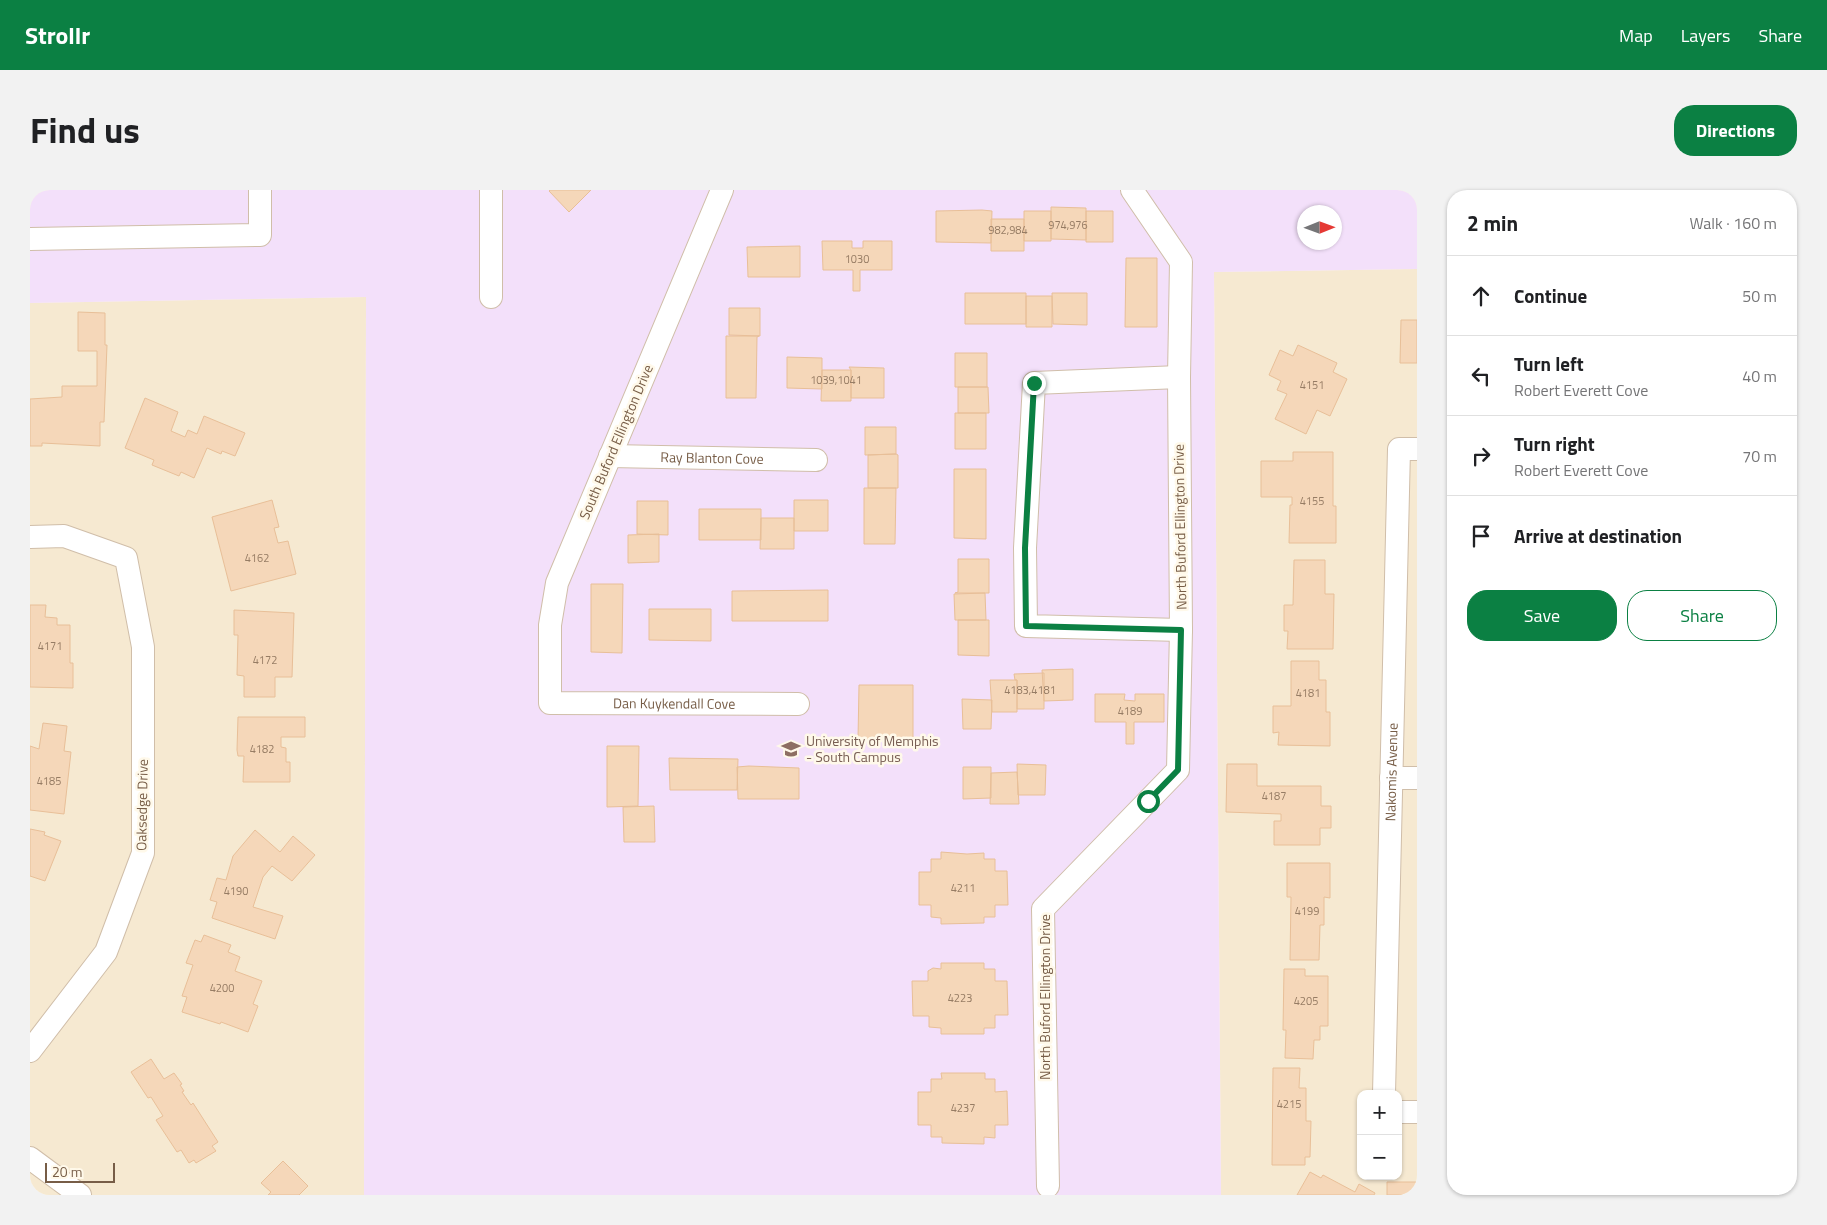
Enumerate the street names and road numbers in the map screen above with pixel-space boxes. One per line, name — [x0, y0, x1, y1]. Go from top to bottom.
street label: South Buford Ellington Drive — [573, 361, 658, 523]
street label: North Buford Ellington Drive — [1168, 444, 1191, 610]
street label: Ray Blanton Cove — [660, 446, 764, 469]
street label: Dan Kuykendall Cove — [613, 692, 735, 714]
street label: Nakomis Avenue — [1379, 723, 1403, 822]
street label: Oaksedge Drive — [130, 759, 153, 851]
street label: North Buford Ellington Drive — [1034, 914, 1055, 1080]

